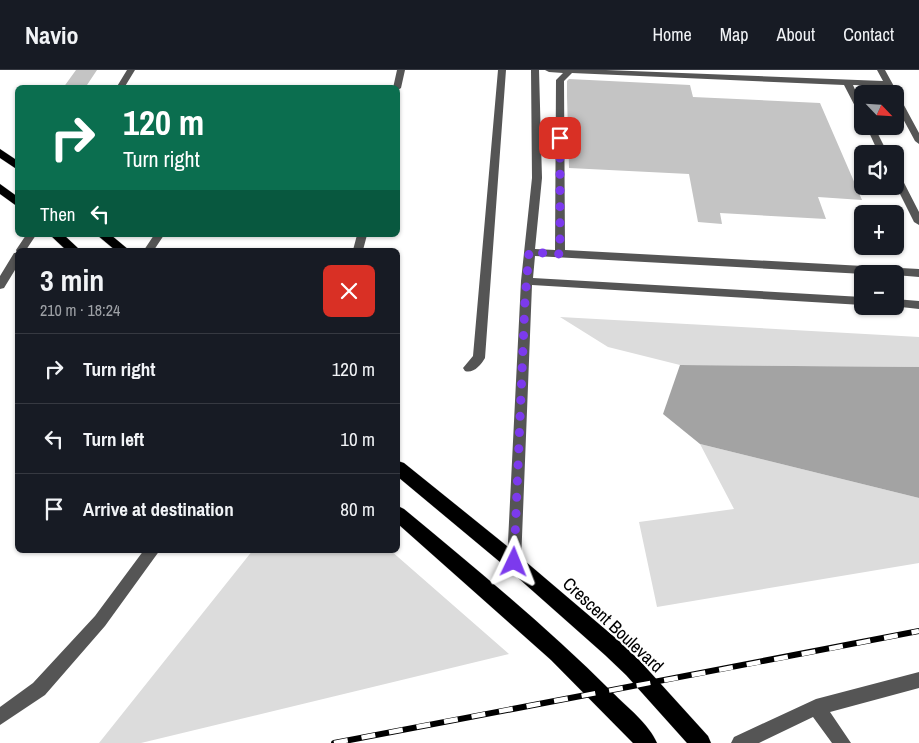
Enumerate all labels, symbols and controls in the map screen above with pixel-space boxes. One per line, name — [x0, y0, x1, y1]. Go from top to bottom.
text: Navio — [25, 19, 79, 51]
text: Home — [652, 22, 692, 47]
text: Map — [720, 22, 749, 47]
text: About — [777, 22, 815, 47]
text: Contact — [843, 22, 894, 47]
north arrow — [854, 85, 904, 135]
map controls — [854, 85, 904, 315]
text: 120 m — [123, 99, 204, 146]
icon: right — [40, 105, 105, 170]
pin — [539, 117, 581, 159]
icon: arrive — [546, 124, 574, 152]
text: Turn right — [123, 144, 200, 174]
button: sound — [854, 145, 904, 195]
icon: left — [86, 200, 114, 228]
text: Then — [40, 201, 76, 227]
button: + — [854, 205, 904, 255]
text: 3 min — [40, 260, 104, 300]
button: close — [323, 265, 375, 317]
button: − — [854, 265, 904, 315]
text: 210 m · 18:24 — [40, 299, 120, 321]
icon: right — [40, 355, 68, 383]
text: Turn right — [83, 356, 155, 382]
text: 120 m — [332, 356, 375, 382]
icon: left — [40, 425, 68, 453]
text: Turn left — [83, 426, 144, 452]
text: 10 m — [340, 426, 375, 452]
icon: arrive — [40, 495, 68, 523]
text: Arrive at destination — [83, 496, 234, 522]
text: 80 m — [340, 496, 375, 522]
position arrow — [487, 535, 539, 587]
street label: Crescent Boulevard — [557, 571, 669, 678]

